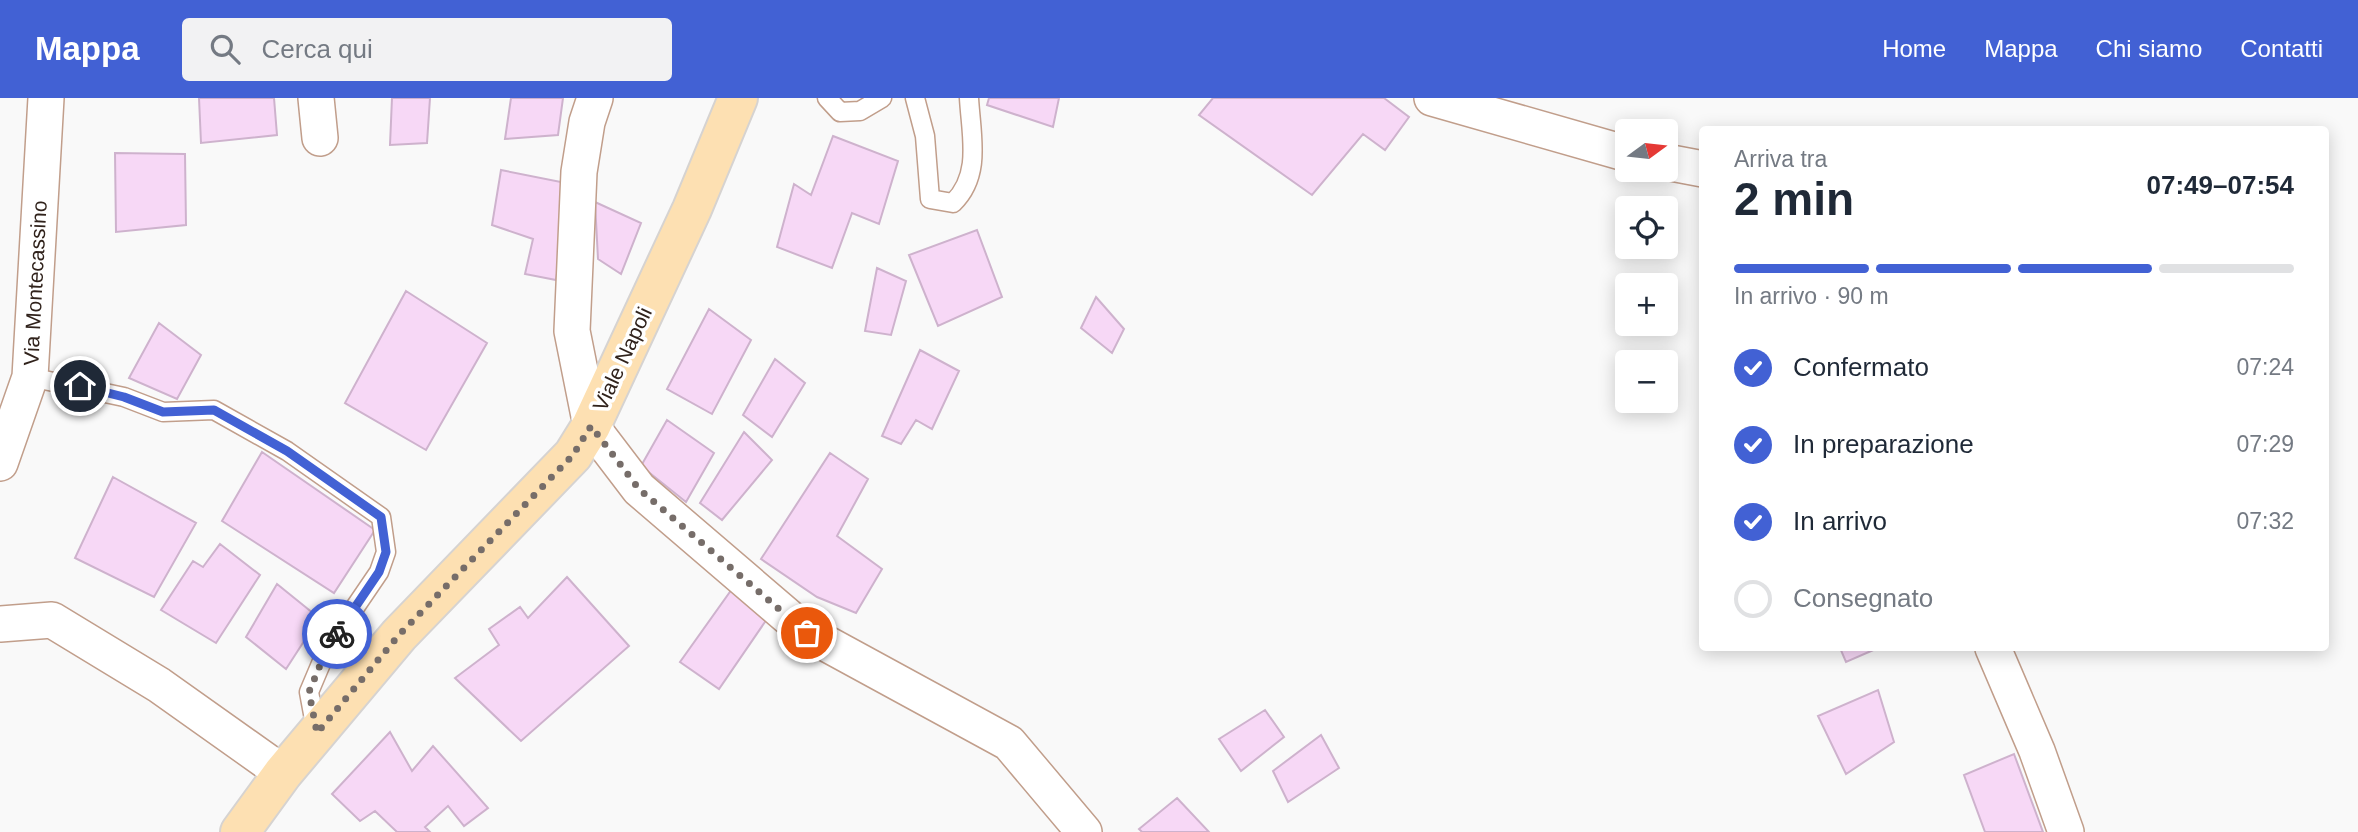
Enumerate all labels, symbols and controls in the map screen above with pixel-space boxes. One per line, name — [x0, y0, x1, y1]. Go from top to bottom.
search box — [182, 18, 672, 81]
text: Mappa — [35, 30, 140, 67]
icon: search — [206, 30, 244, 68]
text: Cerca qui — [262, 34, 373, 64]
text: Home — [1882, 35, 1946, 62]
text: Mappa — [1984, 35, 2058, 62]
text: Chi siamo — [2096, 35, 2202, 62]
text: Contatti — [2240, 35, 2323, 62]
north arrow — [1615, 119, 1678, 182]
map controls — [1615, 119, 1678, 413]
text: Arriva tra — [1734, 146, 1827, 172]
text: 07:49–07:54 — [2147, 170, 2294, 200]
text: 2 min — [1734, 173, 1854, 225]
button: locate — [1615, 196, 1678, 259]
street label: Via Montecassino — [19, 200, 51, 366]
button: + — [1615, 273, 1678, 336]
text: In arrivo · 90 m — [1734, 283, 1889, 309]
street label: Viale Napoli — [588, 304, 656, 414]
icon: check — [1734, 349, 1772, 387]
button: − — [1615, 350, 1678, 413]
text: Confermato — [1793, 352, 1929, 382]
text: 07:24 — [2236, 354, 2294, 380]
pin — [50, 356, 110, 416]
icon: home — [61, 367, 99, 405]
icon: check — [1734, 426, 1772, 464]
text: In preparazione — [1793, 429, 1974, 459]
text: 07:29 — [2236, 431, 2294, 457]
icon: check — [1734, 503, 1772, 541]
text: In arrivo — [1793, 506, 1887, 536]
text: 07:32 — [2236, 508, 2294, 534]
text: Consegnato — [1793, 583, 1933, 613]
courier — [302, 599, 372, 669]
pin — [777, 603, 837, 663]
icon: bag — [788, 614, 826, 652]
icon: bike — [318, 615, 356, 653]

